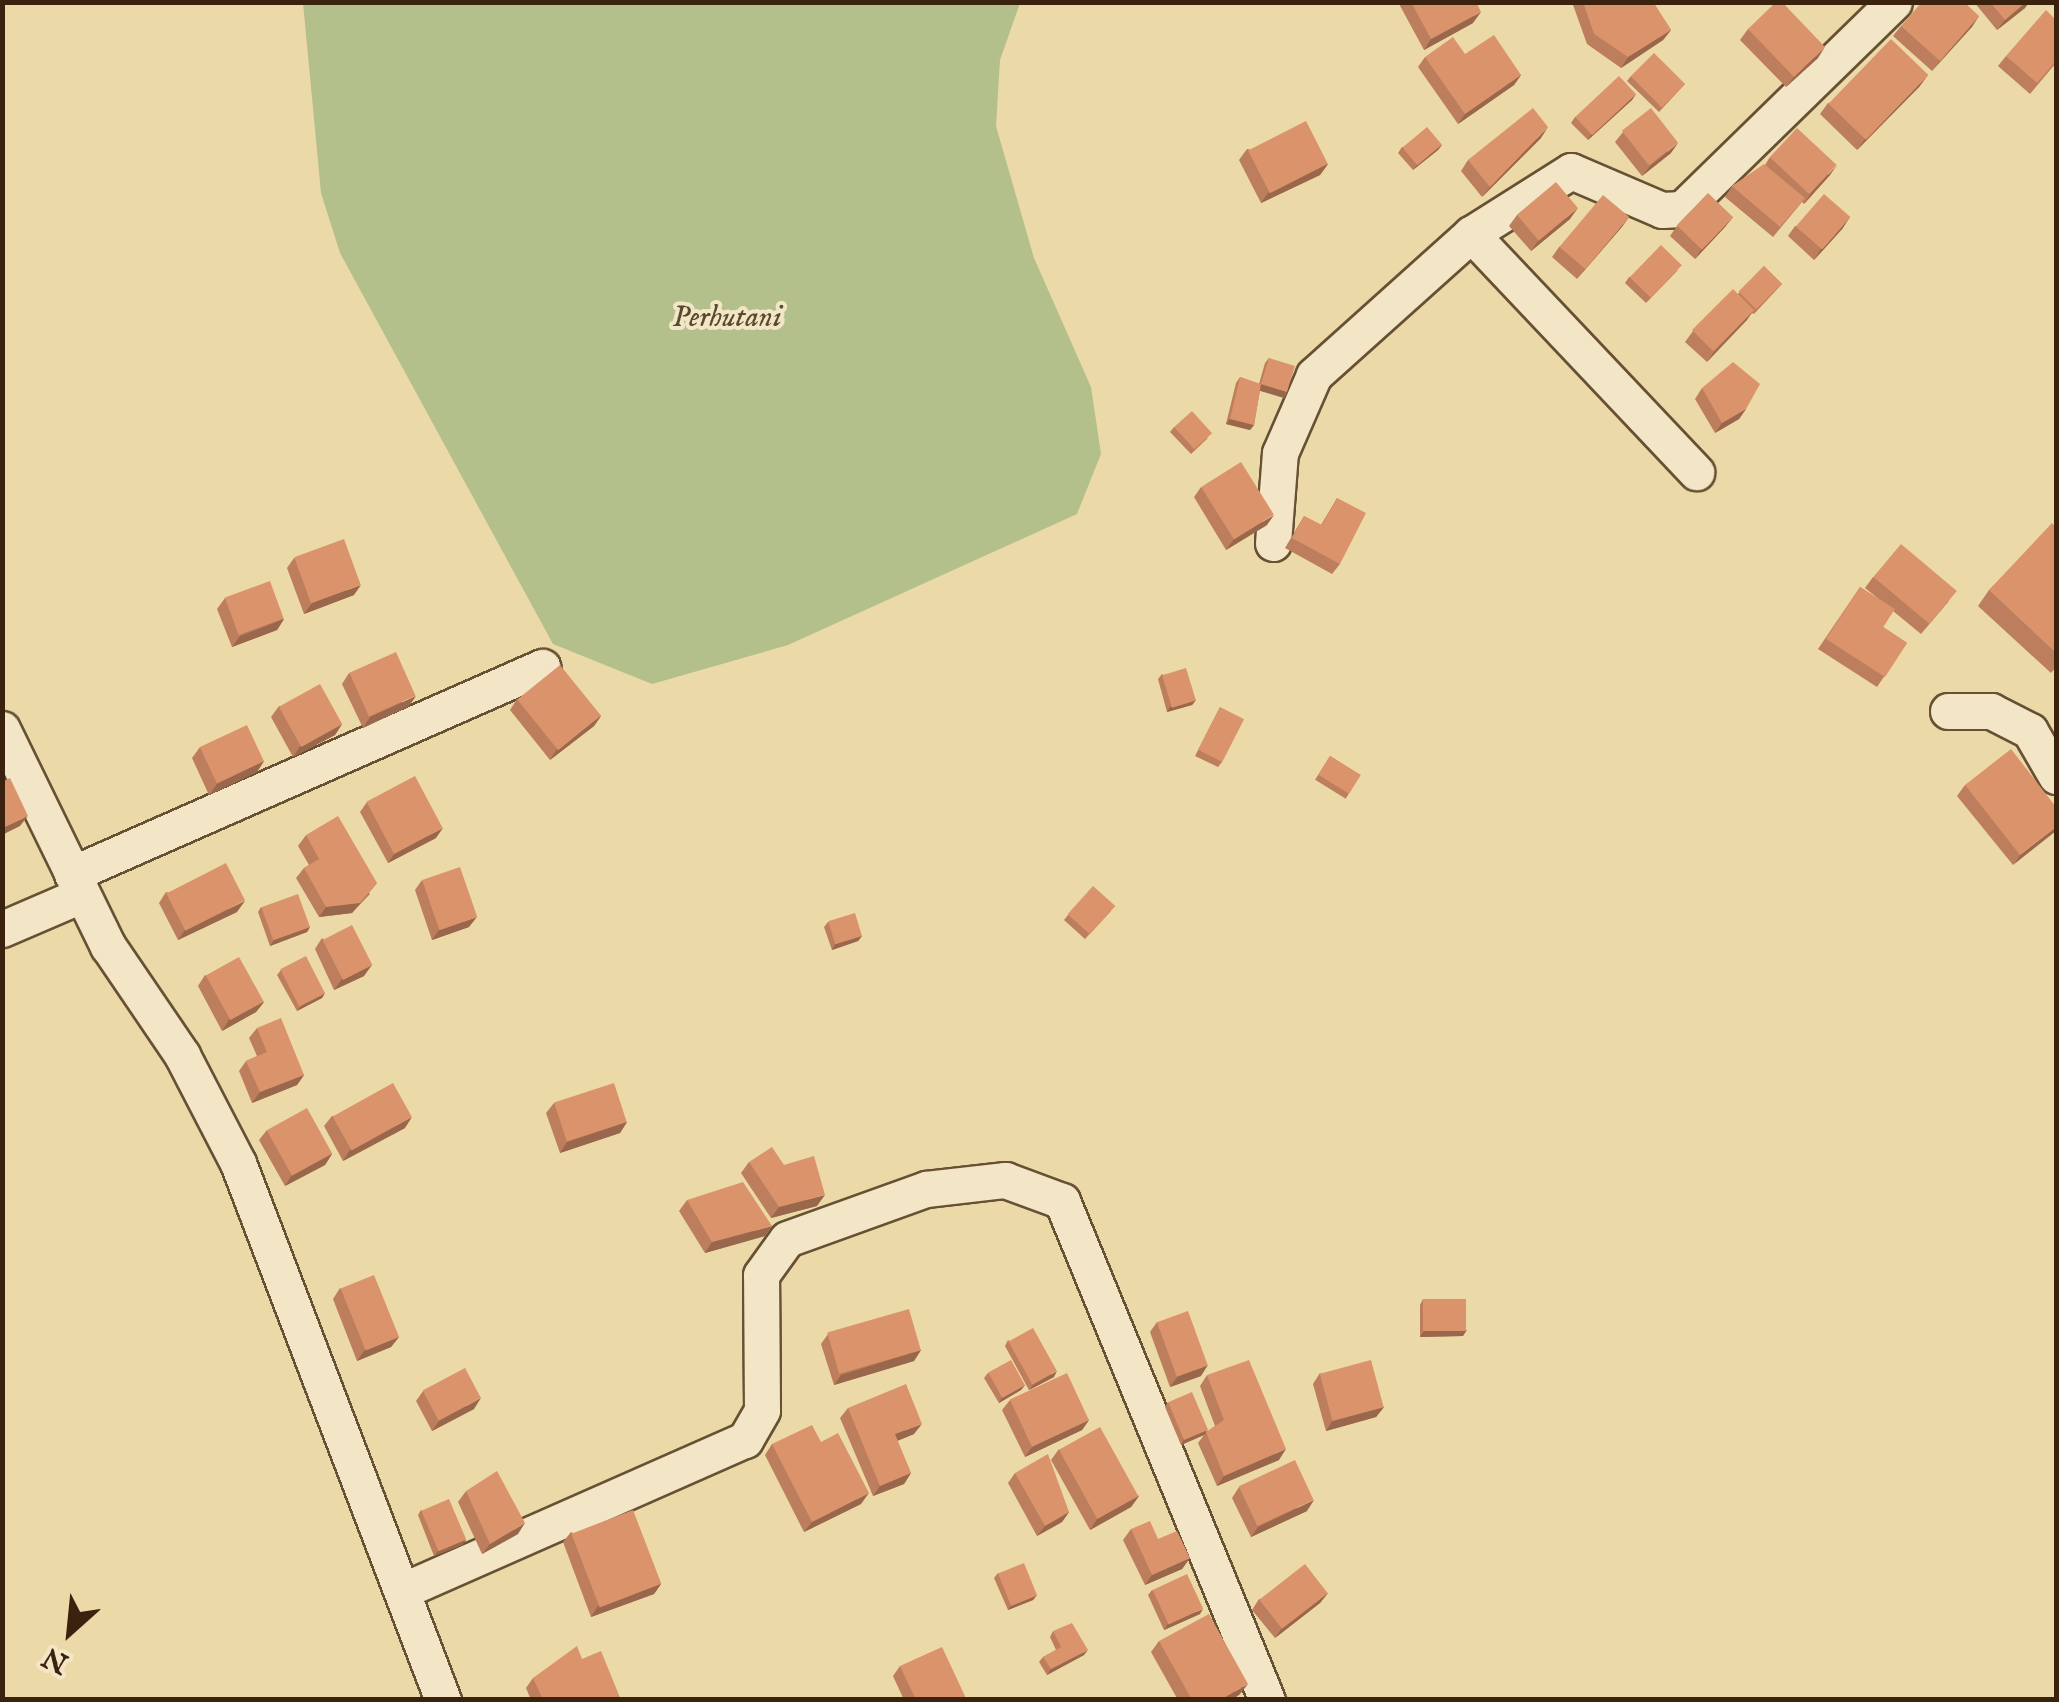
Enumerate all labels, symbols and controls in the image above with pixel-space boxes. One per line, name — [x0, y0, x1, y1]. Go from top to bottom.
park label: Perhutani — [672, 300, 782, 336]
north arrow — [20, 1582, 120, 1682]
text: N — [37, 1638, 75, 1680]

